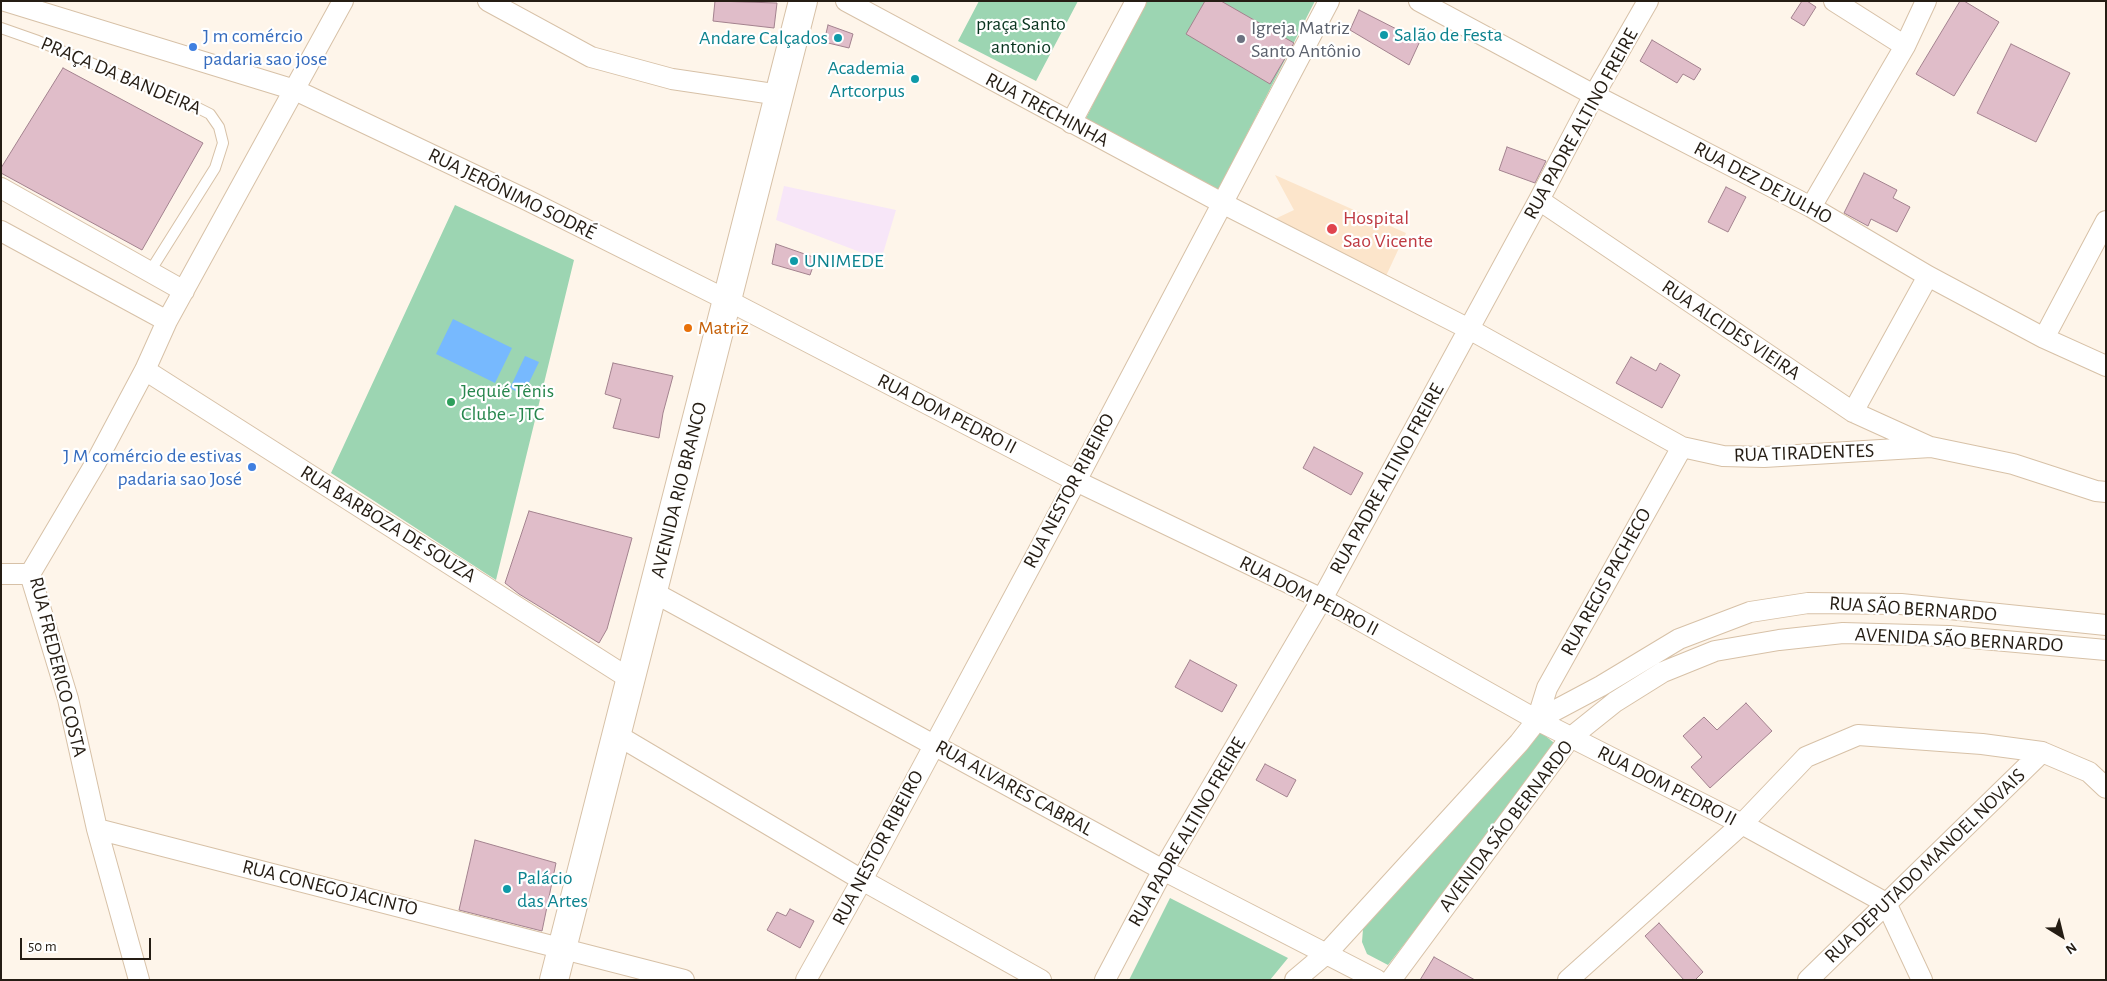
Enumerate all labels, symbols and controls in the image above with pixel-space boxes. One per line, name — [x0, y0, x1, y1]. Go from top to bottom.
park label: praça Santo antonio — [976, 12, 1066, 59]
place label: Igreja Matriz Santo Antônio — [1251, 16, 1361, 63]
place label: Salão de Festa — [1394, 23, 1503, 47]
place label: J m comércio padaria sao jose — [203, 24, 327, 71]
street label: RUA PADRE ALTINO FREIRE — [1518, 24, 1644, 224]
place label: Andare Calçados — [699, 26, 828, 50]
marker: Salão de Festa — [1378, 29, 1390, 41]
street label: PRAÇA DA BANDEIRA — [37, 31, 205, 121]
marker: Andare Calçados — [832, 32, 844, 44]
marker: Igreja Matriz Santo Antônio — [1235, 33, 1247, 45]
marker: J m comércio padaria sao jose — [187, 41, 199, 53]
place label: Academia Artcorpus — [827, 56, 905, 103]
street label: RUA TRECHINHA — [981, 67, 1113, 153]
marker: Academia Artcorpus — [909, 73, 921, 85]
street label: RUA DEZ DE JULHO — [1690, 136, 1836, 230]
street label: RUA JERÔNIMO SODRÉ — [424, 143, 600, 245]
place label: Hospital Sao Vicente — [1343, 206, 1433, 253]
marker: Hospital Sao Vicente — [1325, 222, 1339, 236]
place label: UNIMEDE — [804, 249, 884, 273]
marker: UNIMEDE — [788, 255, 800, 267]
street label: RUA ALCIDES VIEIRA — [1657, 275, 1805, 385]
place label: Matriz — [698, 316, 749, 340]
marker: Matriz — [682, 322, 694, 334]
street label: RUA DOM PEDRO II — [873, 369, 1021, 459]
place label: Jequié Tênis Clube - JTC — [461, 379, 554, 426]
street label: RUA PADRE ALTINO FREIRE — [1324, 379, 1450, 579]
marker: Jequié Tênis Clube - JTC — [445, 396, 457, 408]
street label: AVENIDA RIO BRANCO — [646, 400, 712, 580]
street label: RUA NESTOR RIBEIRO — [1018, 409, 1120, 573]
street label: RUA TIRADENTES — [1733, 439, 1875, 467]
place label: J M comércio de estivas padaria sao José — [63, 444, 242, 491]
street label: RUA BARBOZA DE SOUZA — [296, 460, 480, 588]
marker: J M comércio de estivas padaria sao José — [246, 461, 258, 473]
street label: RUA REGIS PACHECO — [1555, 504, 1657, 660]
street label: RUA DOM PEDRO II — [1235, 551, 1383, 641]
street label: RUA FREDERICO COSTA — [24, 574, 92, 760]
street label: RUA SÃO BERNARDO — [1828, 591, 1998, 627]
street label: AVENIDA SÃO BERNARDO — [1854, 623, 2064, 657]
street label: RUA PADRE ALTINO FREIRE — [1123, 733, 1251, 931]
street label: RUA ALVARES CABRAL — [931, 735, 1097, 841]
street label: AVENIDA SÃO BERNARDO — [1434, 735, 1578, 917]
street label: RUA DOM PEDRO II — [1593, 741, 1741, 831]
street label: RUA DEPUTADO MANOEL NOVAIS — [1820, 764, 2030, 968]
street label: RUA NESTOR RIBEIRO — [827, 766, 929, 930]
street label: RUA CONEGO JACINTO — [240, 855, 420, 921]
place label: Palácio das Artes — [517, 866, 588, 913]
marker: Palácio das Artes — [501, 883, 513, 895]
north arrow — [2037, 911, 2087, 961]
scale bar — [22, 928, 154, 960]
text: 50 m — [28, 939, 57, 954]
text: N — [2063, 940, 2079, 957]

